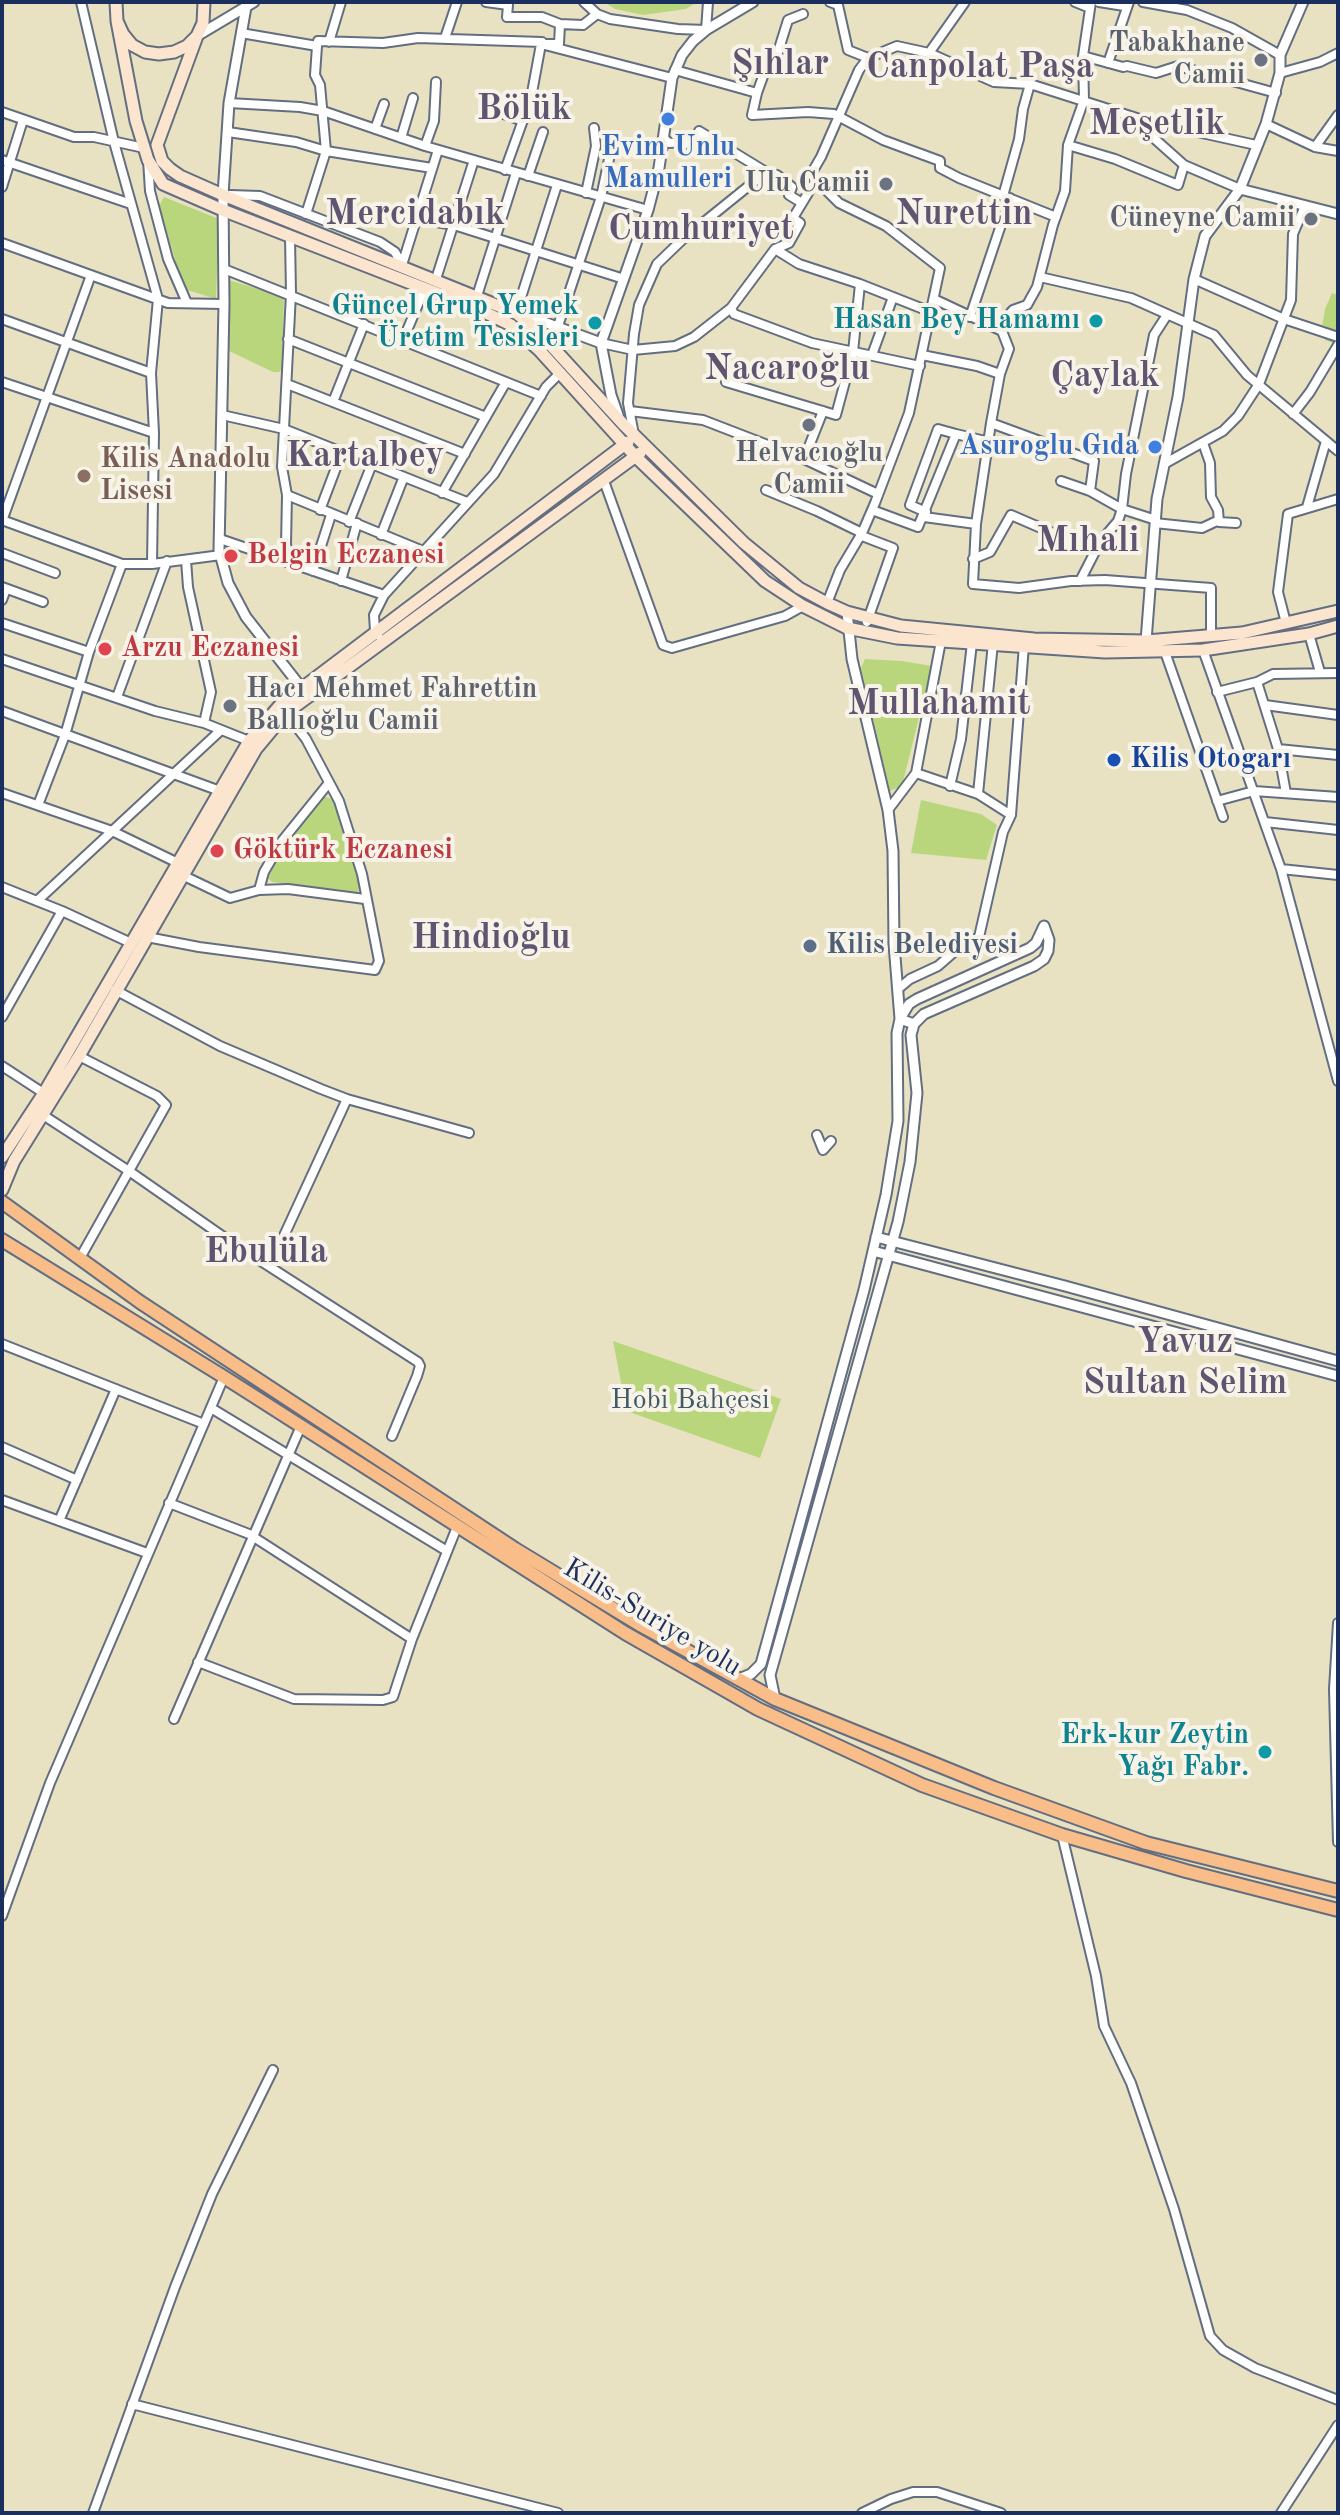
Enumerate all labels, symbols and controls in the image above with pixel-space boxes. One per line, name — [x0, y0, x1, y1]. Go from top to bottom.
place label: Tabakhane Camii — [1109, 27, 1245, 93]
district label: Şıhlar — [731, 43, 829, 87]
district label: Canpolat Paşa — [866, 46, 1094, 90]
marker: Tabakhane Camii — [1252, 51, 1270, 69]
district label: Bölük — [477, 88, 571, 132]
district label: Meşetlik — [1089, 103, 1225, 147]
marker: Evim Unlu Mamulleri — [659, 110, 677, 128]
place label: Evim Unlu Mamulleri — [601, 131, 735, 197]
place label: Ulu Camii — [744, 167, 870, 201]
marker: Ulu Camii — [877, 175, 895, 193]
district label: Mercidabık — [325, 193, 505, 237]
district label: Nurettin — [896, 193, 1032, 237]
place label: Cüneyne Camii — [1109, 202, 1295, 236]
district label: Cumhuriyet — [608, 208, 794, 252]
marker: Cüneyne Camii — [1302, 210, 1320, 228]
place label: Güncel Grup Yemek Üretim Tesisleri — [331, 290, 579, 356]
place label: Hasan Bey Hamamı — [833, 304, 1080, 338]
marker: Hasan Bey Hamamı — [1087, 312, 1105, 330]
marker: Güncel Grup Yemek Üretim Tesisleri — [586, 314, 604, 332]
district label: Nacaroğlu — [704, 348, 870, 392]
district label: Çaylak — [1050, 355, 1160, 399]
marker: Helvacıoğlu Camii — [800, 416, 818, 434]
place label: Asuroglu Gıda — [959, 430, 1139, 464]
district label: Kartalbey — [286, 435, 444, 479]
place label: Helvacıoğlu Camii — [735, 437, 883, 503]
marker: Asuroglu Gıda — [1146, 438, 1164, 456]
place label: Kilis Anadolu Lisesi — [100, 443, 271, 509]
marker: Kilis Anadolu Lisesi — [75, 467, 93, 485]
district label: Mıhali — [1037, 520, 1139, 564]
place label: Belgin Eczanesi — [247, 539, 445, 573]
marker: Belgin Eczanesi — [222, 547, 240, 565]
place label: Arzu Eczanesi — [121, 632, 299, 666]
marker: Arzu Eczanesi — [96, 640, 114, 658]
place label: Hacı Mehmet Fahrettin Ballıoğlu Camii — [246, 673, 537, 739]
district label: Mullahamit — [847, 683, 1031, 727]
marker: Hacı Mehmet Fahrettin Ballıoğlu Camii — [221, 697, 239, 715]
place label: Kilis Otogarı — [1130, 743, 1291, 777]
marker: Kilis Otogarı — [1105, 751, 1123, 769]
place label: Göktürk Eczanesi — [233, 834, 453, 868]
marker: Göktürk Eczanesi — [208, 842, 226, 860]
district label: Hindioğlu — [411, 917, 571, 961]
place label: Kilis Belediyesi — [826, 929, 1018, 963]
marker: Kilis Belediyesi — [801, 937, 819, 955]
district label: Ebulüla — [204, 1231, 328, 1275]
district label: Yavuz Sultan Selim — [1083, 1321, 1287, 1406]
park label: Hobi Bahçesi — [611, 1384, 769, 1418]
street label: Kilis-Suriye yolu — [557, 1552, 747, 1684]
place label: Erk-kur Zeytin Yağı Fabr. — [1060, 1719, 1249, 1785]
marker: Erk-kur Zeytin Yağı Fabr. — [1256, 1743, 1274, 1761]

